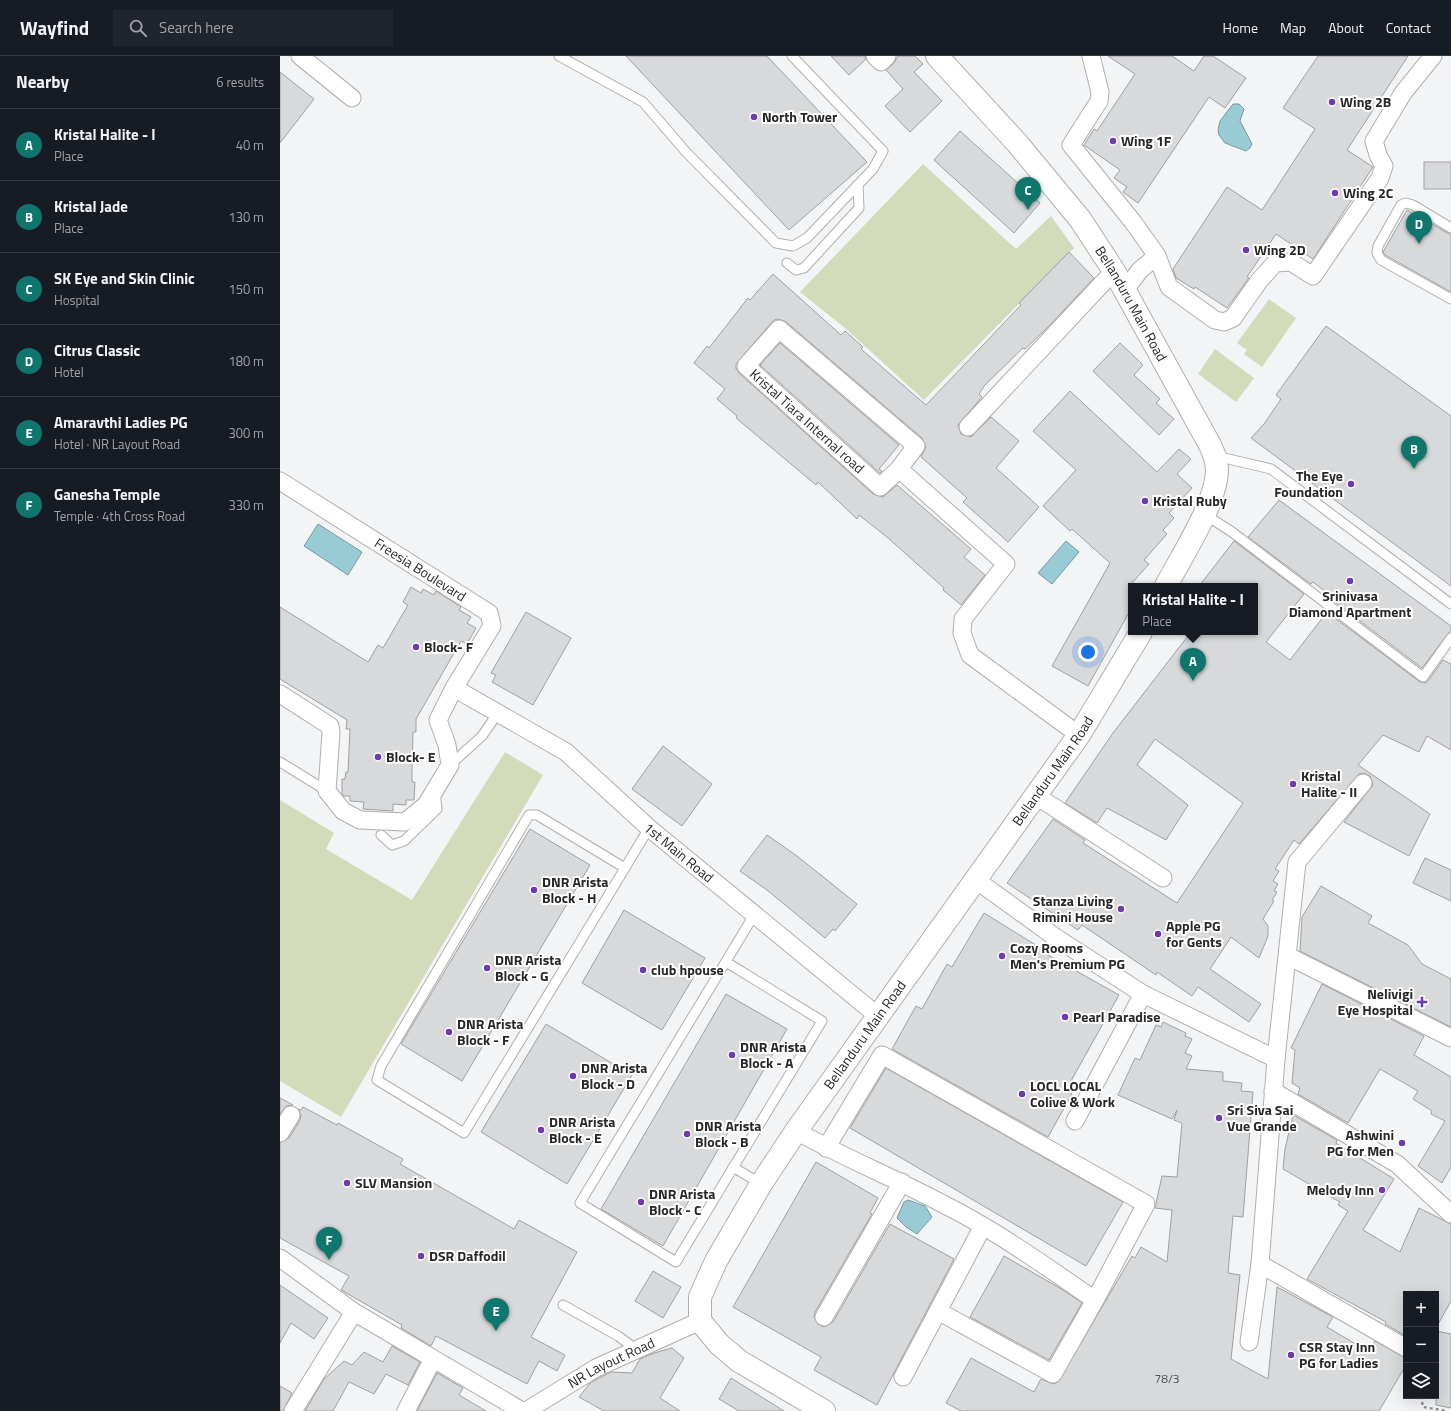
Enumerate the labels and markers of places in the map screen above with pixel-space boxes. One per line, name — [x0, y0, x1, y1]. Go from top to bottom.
place label: Wing 2B — [1340, 91, 1391, 112]
marker: Wing 2B — [1327, 97, 1337, 107]
place label: North Tower — [762, 106, 837, 127]
marker: North Tower — [749, 112, 759, 122]
place label: Wing 1F — [1121, 130, 1172, 151]
marker: Wing 1F — [1108, 136, 1118, 146]
pin: C — [1015, 177, 1041, 210]
place label: Wing 2C — [1343, 182, 1394, 203]
marker: Wing 2C — [1330, 188, 1340, 198]
pin: D — [1406, 211, 1432, 244]
place label: Wing 2D — [1254, 239, 1306, 260]
marker: Wing 2D — [1241, 245, 1251, 255]
pin: B — [1401, 436, 1427, 469]
place label: The Eye Foundation — [1274, 465, 1343, 502]
marker: The Eye Foundation — [1346, 479, 1356, 489]
place label: Kristal Ruby — [1153, 490, 1227, 511]
marker: Kristal Ruby — [1140, 496, 1150, 506]
marker: Srinivasa Diamond Apartment — [1345, 576, 1355, 586]
place label: Srinivasa Diamond Apartment — [1289, 585, 1411, 622]
place label: Block- F — [424, 636, 474, 657]
marker: Block- F — [411, 642, 421, 652]
pin: A — [1180, 648, 1206, 681]
place label: Block- E — [386, 746, 436, 767]
marker: Block- E — [373, 752, 383, 762]
place label: Kristal Halite - II — [1301, 765, 1357, 802]
marker: Kristal Halite - II — [1288, 779, 1298, 789]
place label: DNR Arista Block - H — [542, 871, 609, 908]
marker: DNR Arista Block - H — [529, 885, 539, 895]
place label: Stanza Living Rimini House — [1033, 890, 1114, 927]
marker: Stanza Living Rimini House — [1116, 904, 1126, 914]
place label: Apple PG for Gents — [1166, 915, 1222, 952]
marker: Apple PG for Gents — [1153, 929, 1163, 939]
place label: Cozy Rooms Men's Premium PG — [1010, 937, 1125, 974]
place label: DNR Arista Block - G — [495, 949, 562, 986]
marker: Cozy Rooms Men's Premium PG — [997, 951, 1007, 961]
place label: club hpouse — [651, 959, 724, 980]
marker: DNR Arista Block - G — [482, 963, 492, 973]
marker: club hpouse — [638, 965, 648, 975]
place label: Nelivigi Eye Hospital — [1337, 983, 1413, 1020]
marker: Nelivigi Eye Hospital — [1416, 996, 1428, 1008]
place label: Pearl Paradise — [1073, 1006, 1160, 1027]
marker: Pearl Paradise — [1060, 1012, 1070, 1022]
place label: DNR Arista Block - F — [457, 1013, 524, 1050]
marker: DNR Arista Block - F — [444, 1027, 454, 1037]
place label: DNR Arista Block - A — [740, 1036, 807, 1073]
marker: DNR Arista Block - A — [727, 1050, 737, 1060]
place label: DNR Arista Block - D — [581, 1057, 648, 1094]
marker: DNR Arista Block - D — [568, 1071, 578, 1081]
place label: LOCL LOCAL Colive & Work — [1030, 1075, 1116, 1112]
marker: LOCL LOCAL Colive & Work — [1017, 1089, 1027, 1099]
place label: Sri Siva Sai Vue Grande — [1227, 1099, 1297, 1136]
place label: DNR Arista Block - E — [549, 1111, 616, 1148]
marker: Sri Siva Sai Vue Grande — [1214, 1113, 1224, 1123]
place label: DNR Arista Block - B — [695, 1115, 762, 1152]
place label: Ashwini PG for Men — [1327, 1124, 1394, 1161]
marker: DNR Arista Block - E — [536, 1125, 546, 1135]
marker: DNR Arista Block - B — [682, 1129, 692, 1139]
marker: Ashwini PG for Men — [1397, 1138, 1407, 1148]
place label: SLV Mansion — [355, 1172, 432, 1193]
marker: SLV Mansion — [342, 1178, 352, 1188]
place label: Melody Inn — [1306, 1179, 1374, 1200]
place label: DNR Arista Block - C — [649, 1183, 716, 1220]
marker: Melody Inn — [1377, 1185, 1387, 1195]
marker: DNR Arista Block - C — [636, 1197, 646, 1207]
pin: F — [316, 1227, 342, 1260]
place label: DSR Daffodil — [429, 1245, 506, 1266]
marker: DSR Daffodil — [416, 1251, 426, 1261]
pin: E — [483, 1298, 509, 1331]
place label: CSR Stay Inn PG for Ladies — [1299, 1336, 1379, 1373]
marker: CSR Stay Inn PG for Ladies — [1286, 1350, 1296, 1360]

